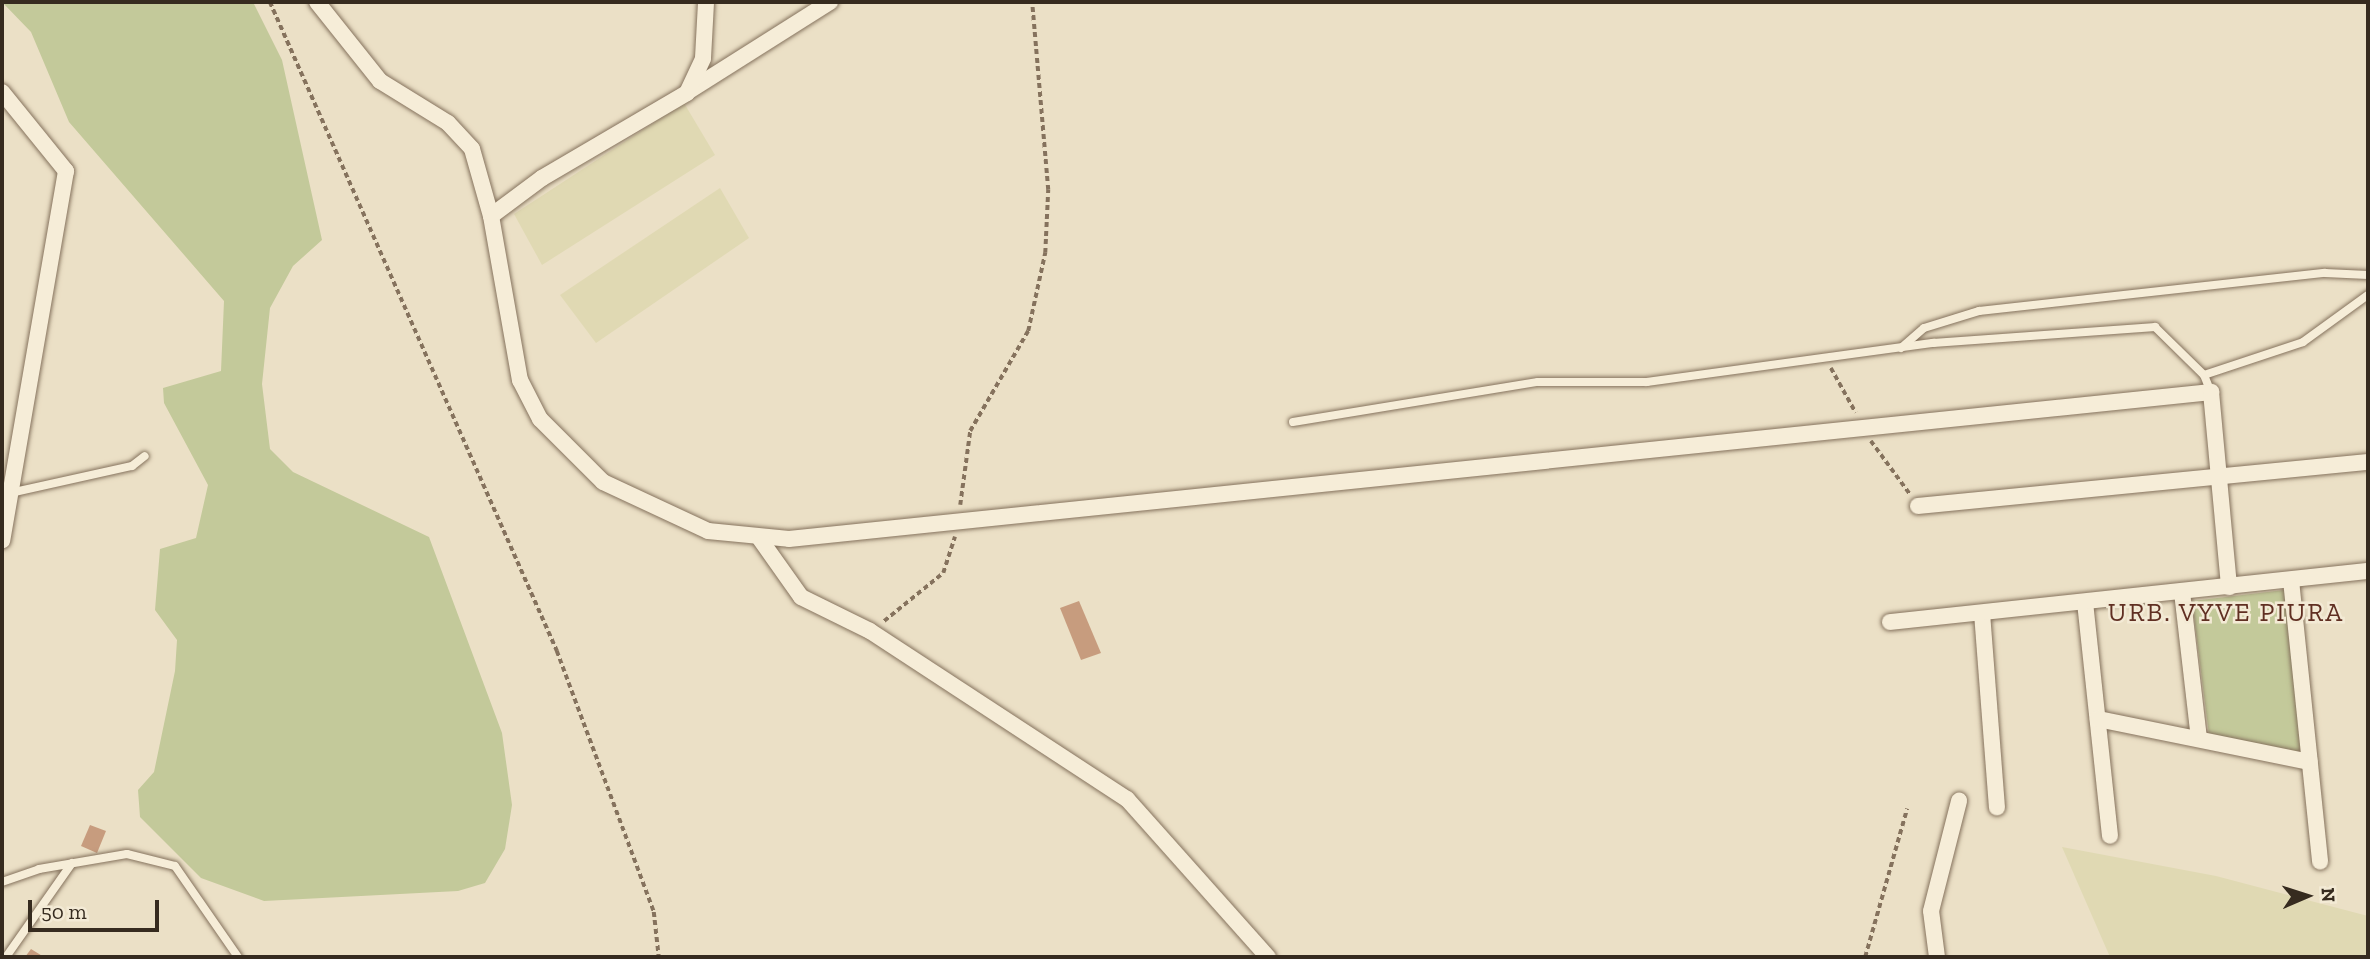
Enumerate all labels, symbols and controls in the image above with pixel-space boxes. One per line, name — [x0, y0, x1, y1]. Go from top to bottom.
district label: URB. VYVE PIURA — [2109, 597, 2343, 629]
north arrow — [2272, 861, 2342, 931]
scale bar — [32, 886, 163, 930]
text: N — [2317, 887, 2340, 903]
text: 50 m — [41, 899, 87, 924]

